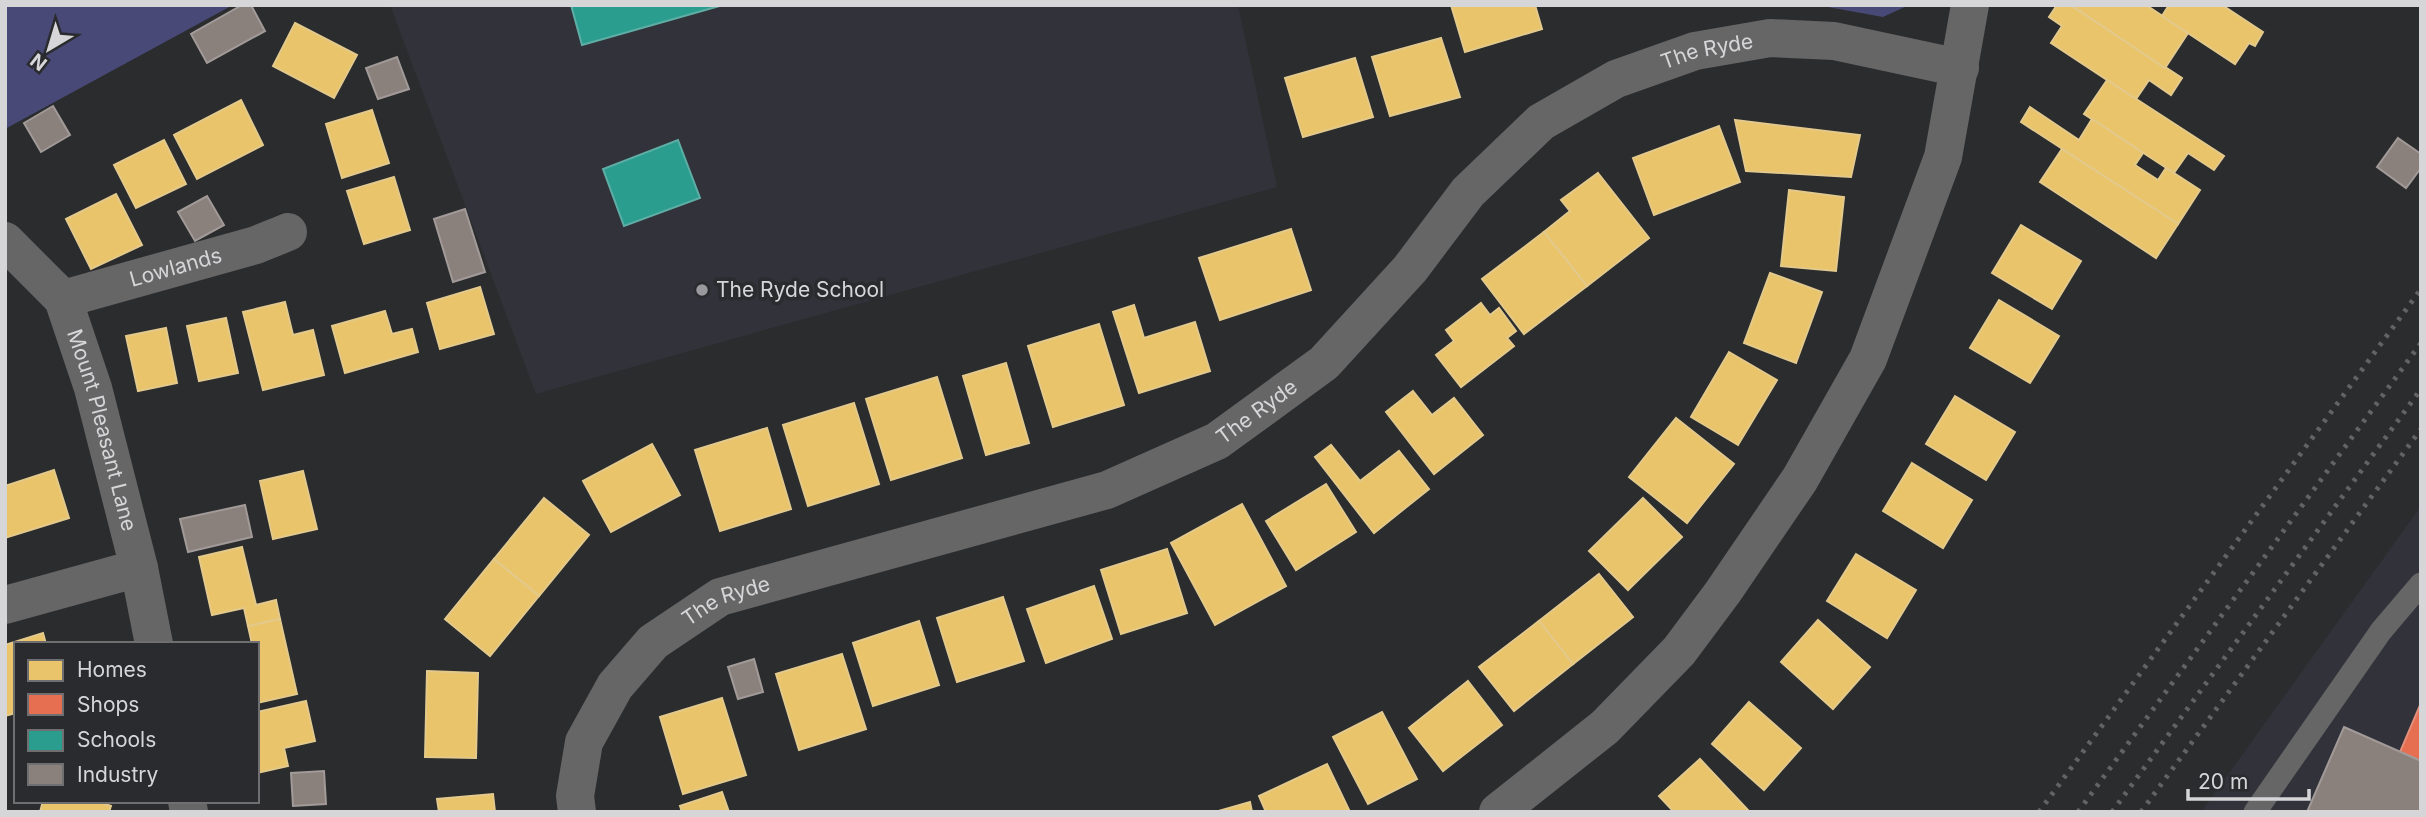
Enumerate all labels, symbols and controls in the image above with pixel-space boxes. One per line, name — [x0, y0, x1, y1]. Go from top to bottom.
north arrow — [14, 14, 84, 84]
street label: The Ryde — [1657, 28, 1755, 74]
text: N — [26, 48, 52, 76]
street label: Lowlands — [127, 242, 224, 292]
place label: The Ryde School — [716, 277, 884, 302]
marker: The Ryde School — [694, 282, 710, 298]
street label: Mount Pleasant Lane — [62, 326, 142, 534]
street label: The Ryde — [1211, 374, 1302, 449]
street label: The Ryde — [677, 571, 773, 631]
legend — [14, 642, 259, 803]
text: Homes — [77, 657, 147, 682]
text: Shops — [77, 692, 139, 717]
text: Schools — [77, 727, 156, 752]
scale bar — [2188, 758, 2309, 802]
text: Industry — [77, 762, 159, 787]
text: 20 m — [2198, 769, 2248, 794]

